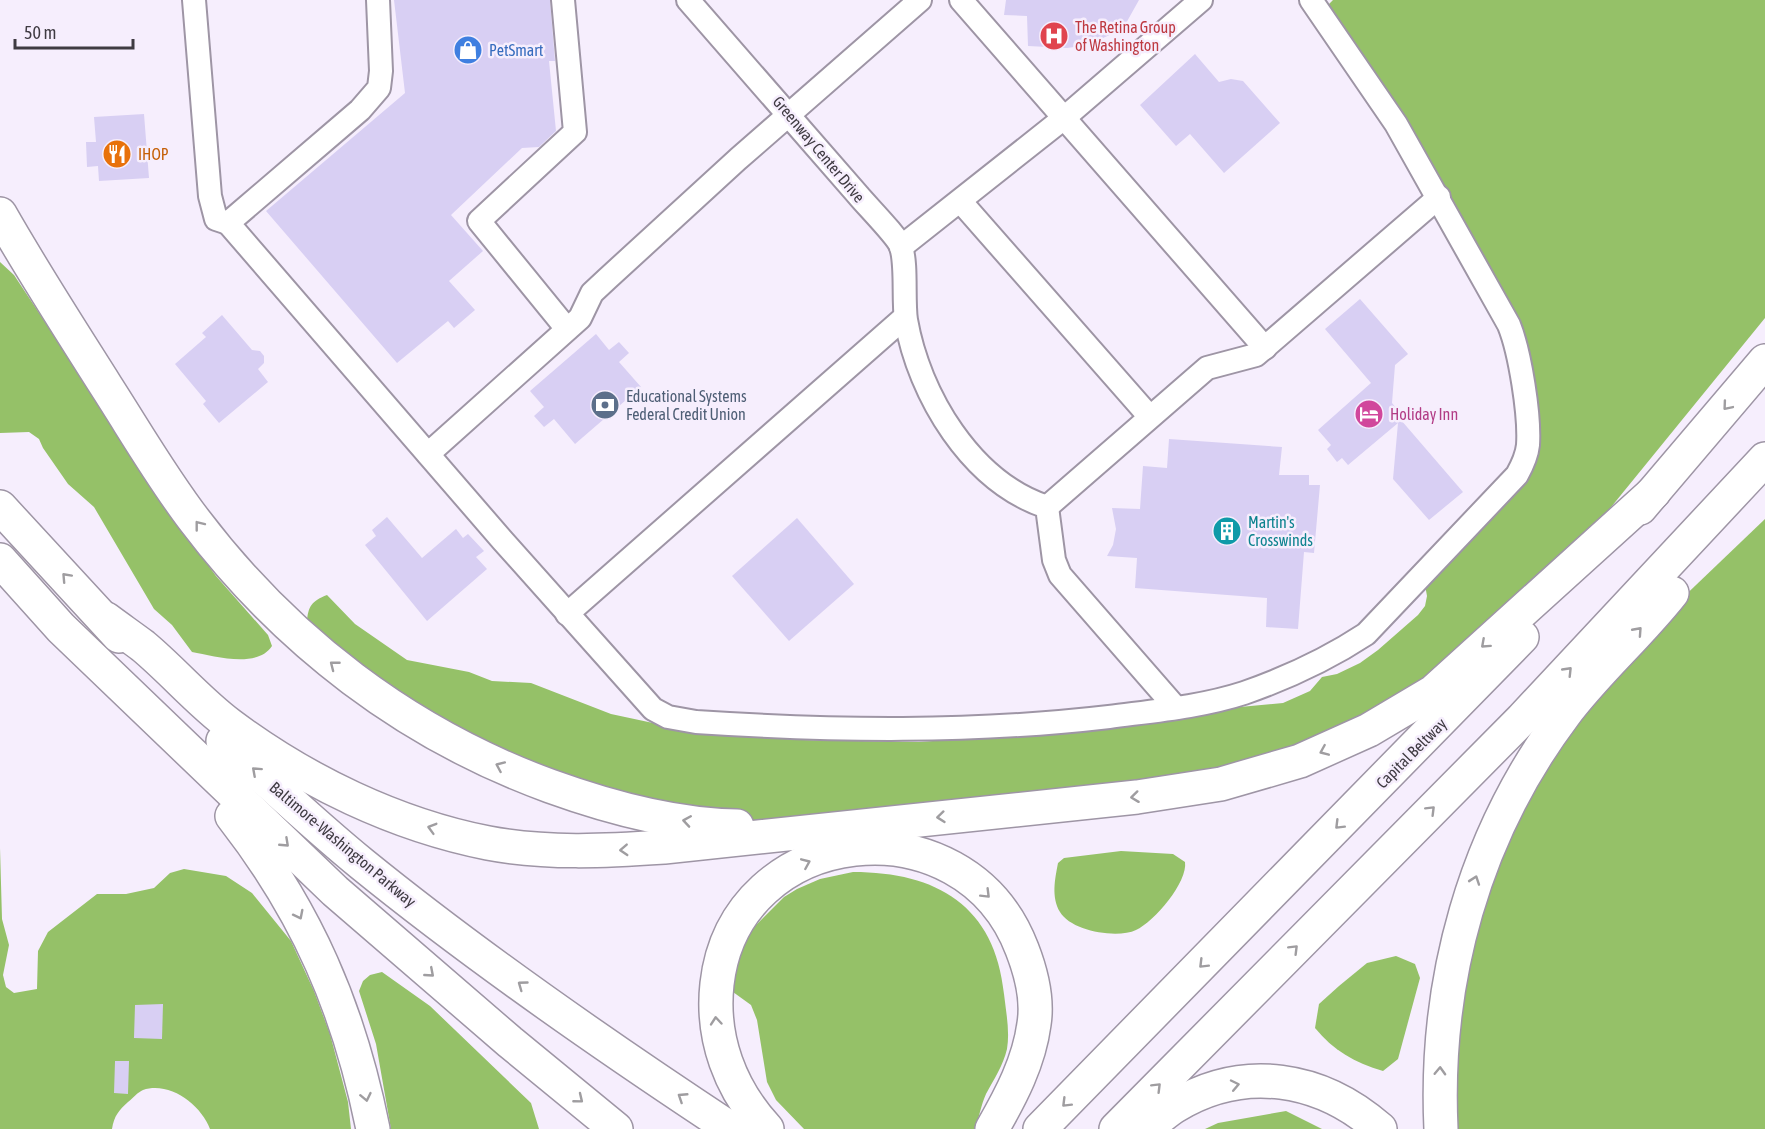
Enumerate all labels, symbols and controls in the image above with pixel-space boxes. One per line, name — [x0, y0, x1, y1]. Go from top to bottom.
scale bar — [15, 12, 134, 50]
place label: The Retina Group of Washington — [1075, 18, 1176, 55]
hospital icon: The Retina Group of Washington — [1038, 20, 1070, 52]
text: 50 m — [24, 22, 56, 43]
shop icon: PetSmart — [452, 34, 484, 66]
place label: PetSmart — [489, 41, 544, 59]
street label: Greenway Center Drive — [769, 92, 869, 206]
restaurant icon: IHOP — [101, 138, 133, 170]
place label: IHOP — [138, 145, 169, 163]
place label: Educational Systems Federal Credit Union — [626, 387, 747, 423]
bank icon: Educational Systems Federal Credit Union — [589, 389, 621, 421]
hotel icon: Holiday Inn — [1353, 398, 1385, 430]
one-way arrow — [1723, 399, 1734, 410]
place label: Holiday Inn — [1390, 405, 1458, 424]
place label: Martin's Crosswinds — [1248, 513, 1313, 549]
building icon: Martin's Crosswinds — [1211, 515, 1243, 547]
one-way arrow — [195, 521, 206, 532]
one-way arrow — [62, 573, 73, 584]
one-way arrow — [1631, 627, 1642, 638]
one-way arrow — [1482, 637, 1492, 648]
one-way arrow — [330, 661, 341, 672]
one-way arrow — [1561, 667, 1572, 678]
street label: Capital Beltway — [1372, 714, 1451, 792]
one-way arrow — [1319, 744, 1330, 756]
one-way arrow — [495, 761, 506, 773]
one-way arrow — [252, 767, 263, 778]
street label: Baltimore-Washington Parkway — [266, 778, 420, 911]
one-way arrow — [1131, 790, 1140, 803]
one-way arrow — [1424, 807, 1435, 818]
one-way arrow — [937, 810, 946, 823]
one-way arrow — [682, 815, 691, 827]
one-way arrow — [1336, 817, 1347, 828]
one-way arrow — [427, 823, 438, 835]
one-way arrow — [278, 836, 289, 847]
one-way arrow — [620, 843, 629, 856]
one-way arrow — [800, 858, 811, 870]
one-way arrow — [1468, 875, 1481, 886]
one-way arrow — [979, 887, 990, 897]
one-way arrow — [292, 908, 303, 919]
one-way arrow — [1287, 945, 1298, 956]
one-way arrow — [1199, 956, 1210, 967]
one-way arrow — [423, 966, 434, 977]
one-way arrow — [518, 981, 529, 992]
one-way arrow — [710, 1017, 723, 1026]
one-way arrow — [1433, 1066, 1446, 1075]
one-way arrow — [1230, 1079, 1240, 1092]
one-way arrow — [1150, 1084, 1161, 1094]
one-way arrow — [359, 1092, 372, 1102]
one-way arrow — [573, 1092, 584, 1103]
one-way arrow — [678, 1093, 689, 1104]
one-way arrow — [1062, 1095, 1073, 1106]

